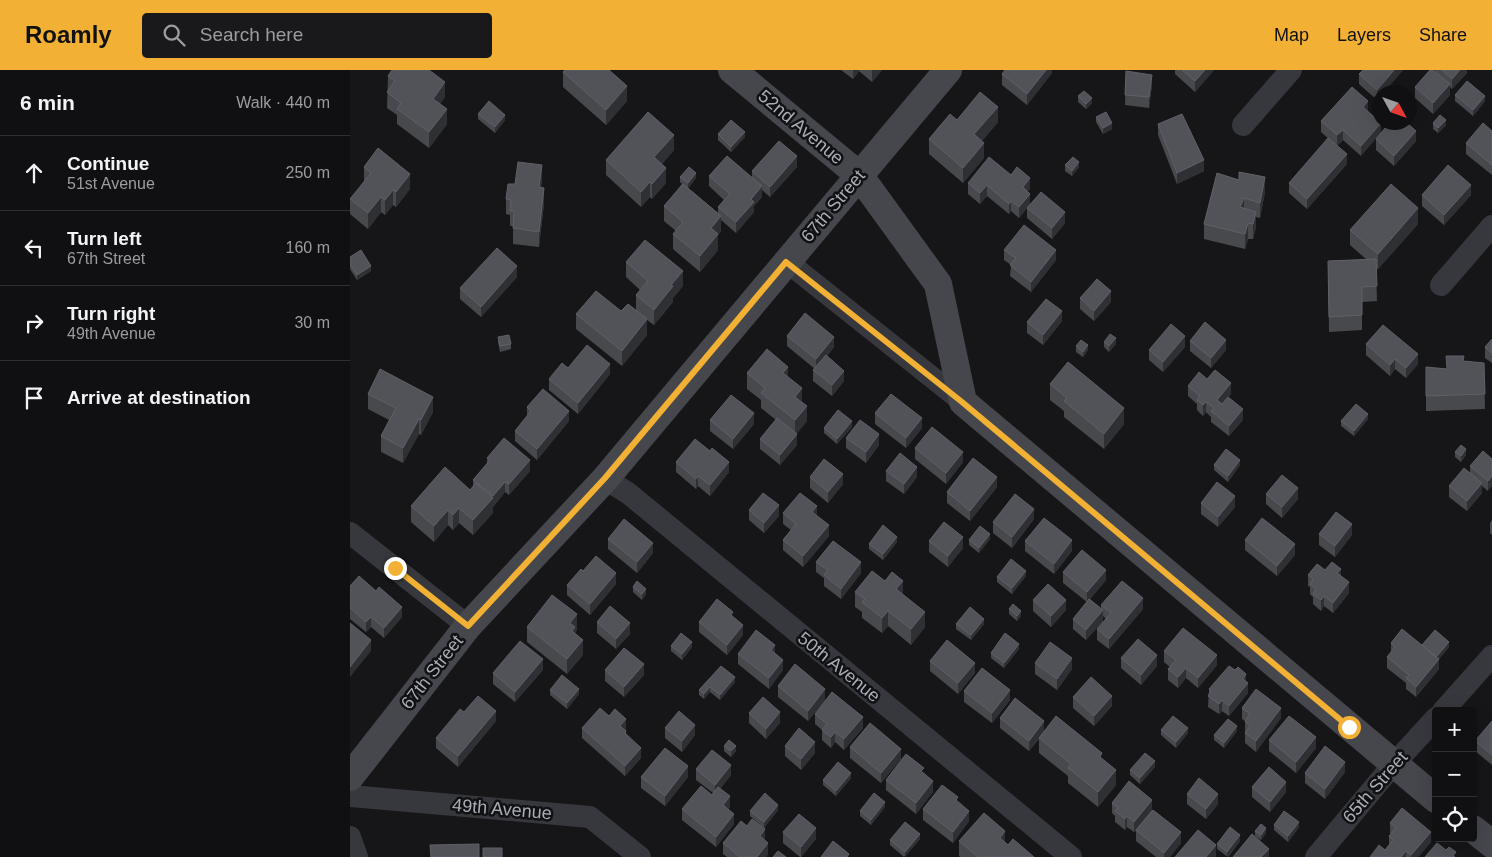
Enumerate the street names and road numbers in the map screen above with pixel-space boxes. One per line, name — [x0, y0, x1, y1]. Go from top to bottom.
street label: 52nd Avenue — [754, 86, 848, 168]
street label: 67th Street — [797, 166, 869, 246]
street label: 50th Avenue — [794, 628, 884, 706]
street label: 67th Street — [397, 631, 467, 713]
street label: 65th Street — [1339, 747, 1411, 827]
street label: 49th Avenue — [451, 795, 553, 823]

